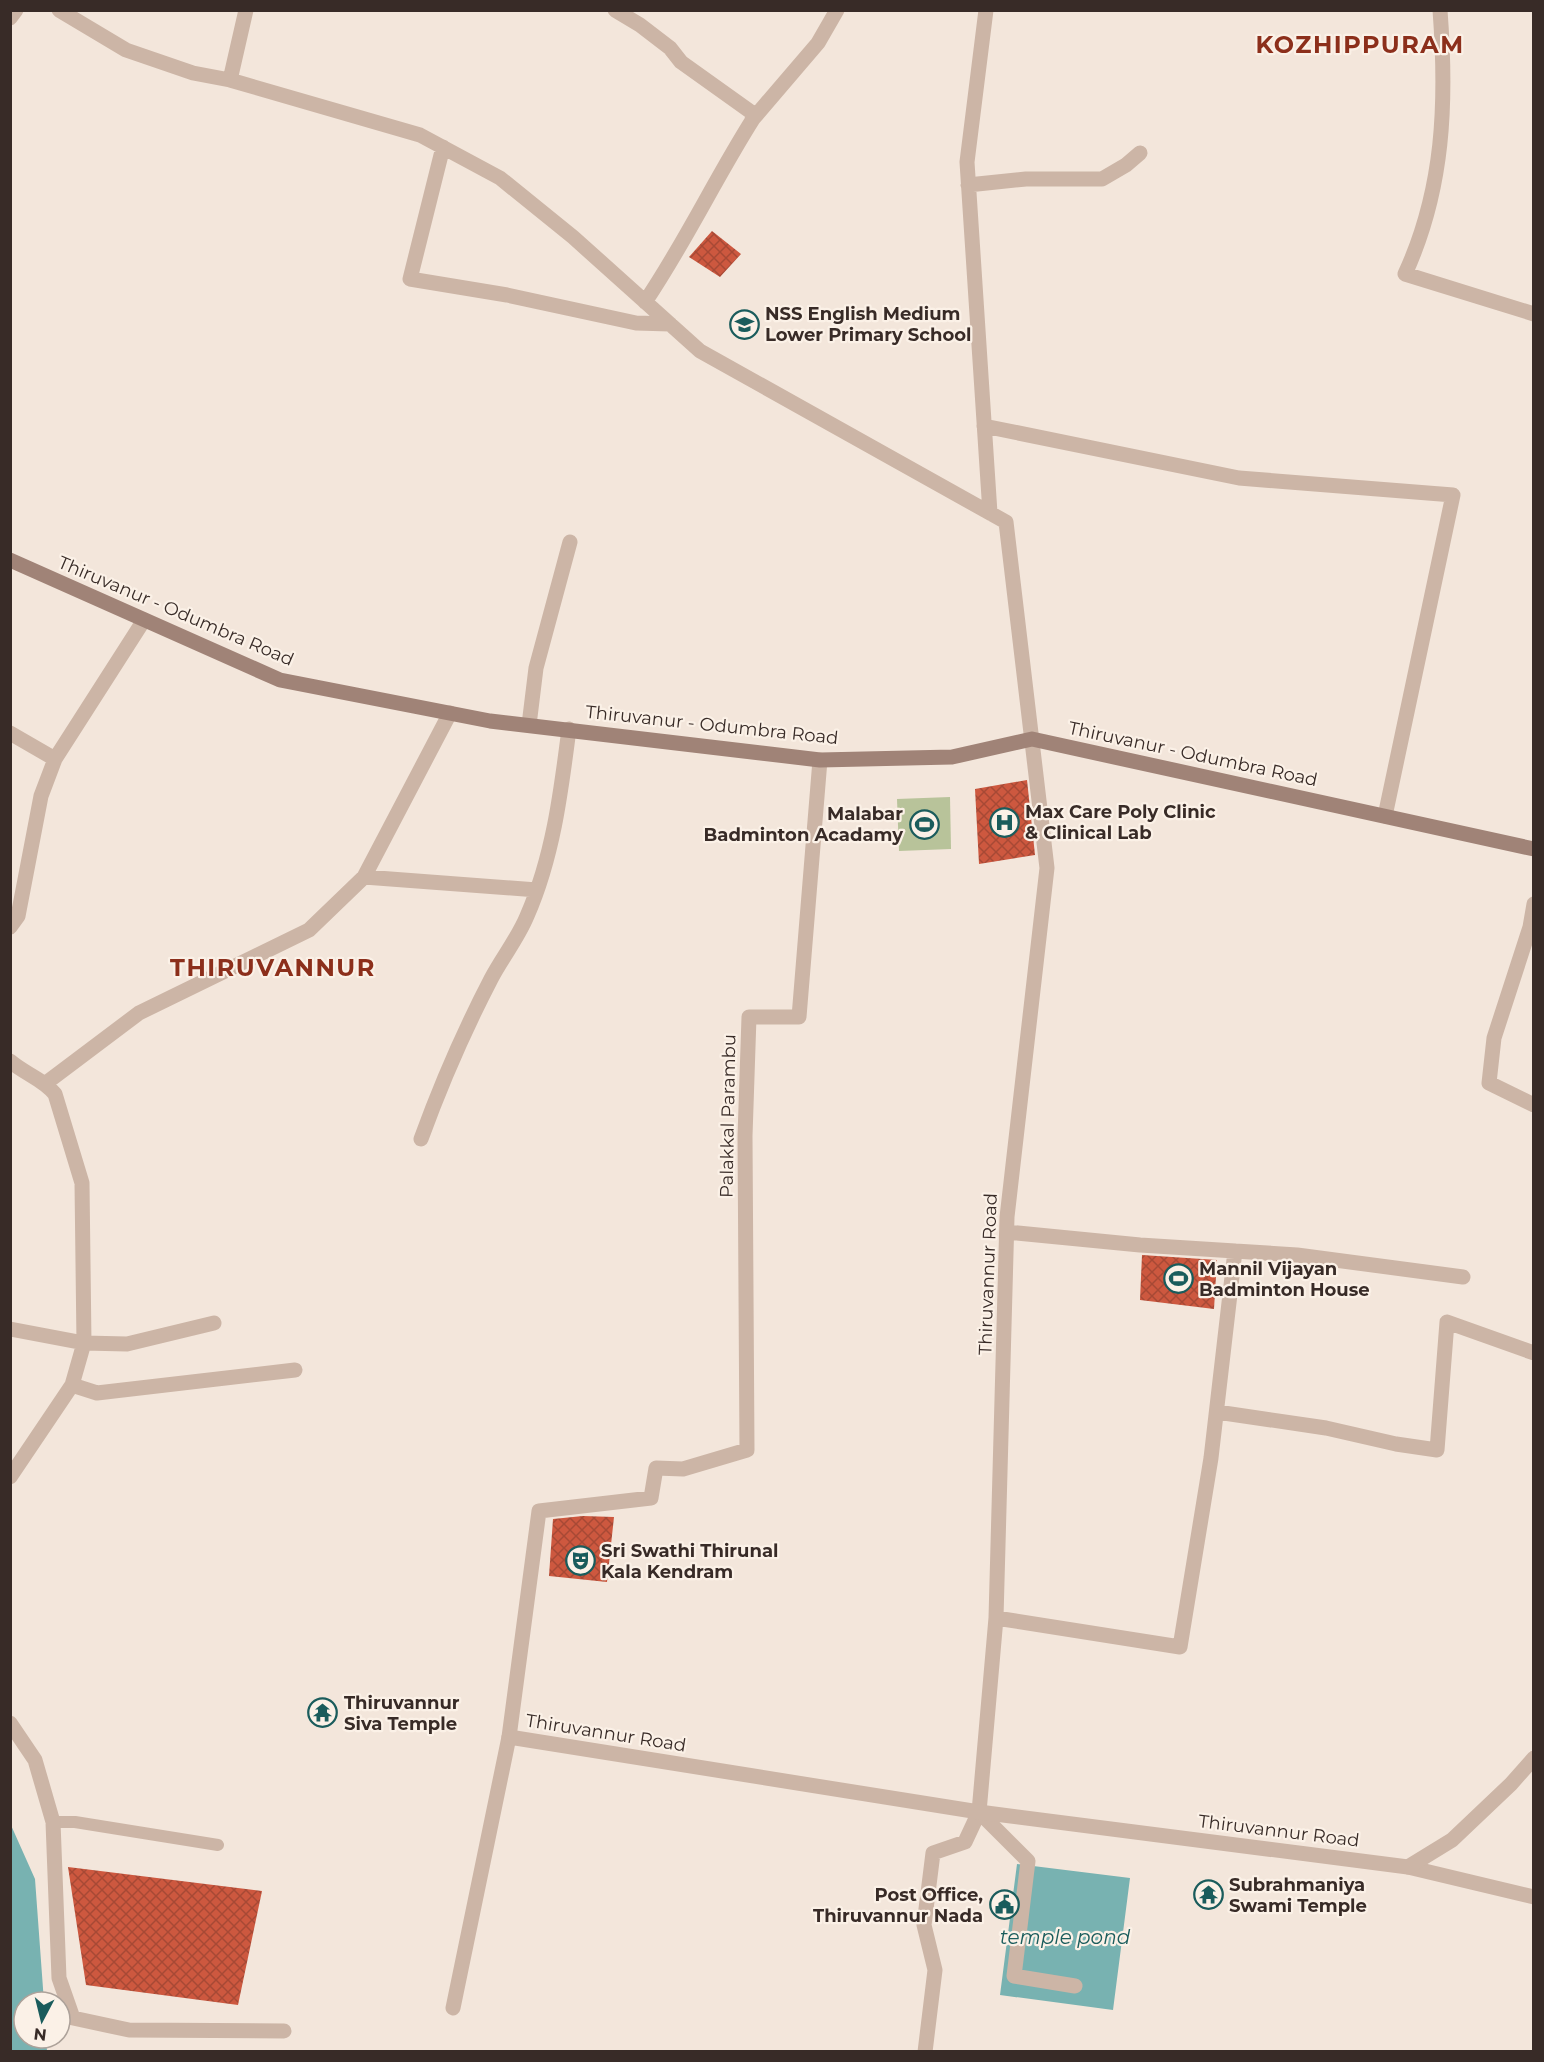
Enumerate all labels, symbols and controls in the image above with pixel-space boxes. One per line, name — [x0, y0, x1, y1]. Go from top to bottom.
district label: KOZHIPPURAM — [1255, 30, 1465, 59]
place label: NSS English Medium Lower Primary School — [765, 303, 971, 346]
school or university icon: NSS English Medium Lower Primary School — [728, 308, 760, 340]
street label: Thiruvanur - Odumbra Road — [55, 551, 297, 671]
street label: Thiruvanur - Odumbra Road — [585, 701, 839, 749]
street label: Thiruvanur - Odumbra Road — [1066, 717, 1320, 791]
place label: Max Care Poly Clinic & Clinical Lab — [1025, 801, 1216, 844]
place label: Malabar Badminton Acadamy — [703, 803, 903, 846]
hospital icon: Max Care Poly Clinic & Clinical Lab — [988, 806, 1020, 838]
sports icon: Malabar Badminton Acadamy — [908, 808, 940, 840]
district label: THIRUVANNUR — [170, 953, 376, 982]
street label: Palakkal Parambu — [716, 1034, 740, 1198]
street label: Thiruvannur Road — [974, 1193, 1002, 1355]
place label: Mannil Vijayan Badminton House — [1199, 1258, 1370, 1301]
sports icon: Mannil Vijayan Badminton House — [1162, 1263, 1194, 1295]
place label: Sri Swathi Thirunal Kala Kendram — [601, 1540, 778, 1583]
theatre icon: Sri Swathi Thirunal Kala Kendram — [564, 1545, 596, 1577]
place label: Thiruvannur Siva Temple — [344, 1692, 460, 1735]
temple icon: Thiruvannur Siva Temple — [307, 1697, 339, 1729]
street label: Thiruvannur Road — [524, 1709, 688, 1757]
street label: Thiruvannur Road — [1197, 1810, 1361, 1852]
place label: Subrahmaniya Swami Temple — [1229, 1874, 1367, 1917]
temple icon: Subrahmaniya Swami Temple — [1192, 1879, 1224, 1911]
place label: Post Office, Thiruvannur Nada — [813, 1884, 983, 1927]
public building icon: Post Office, Thiruvannur Nada — [988, 1889, 1020, 1921]
water label: temple pond — [1000, 1925, 1131, 1949]
north arrow — [12, 1990, 72, 2050]
text: N — [33, 2024, 48, 2045]

